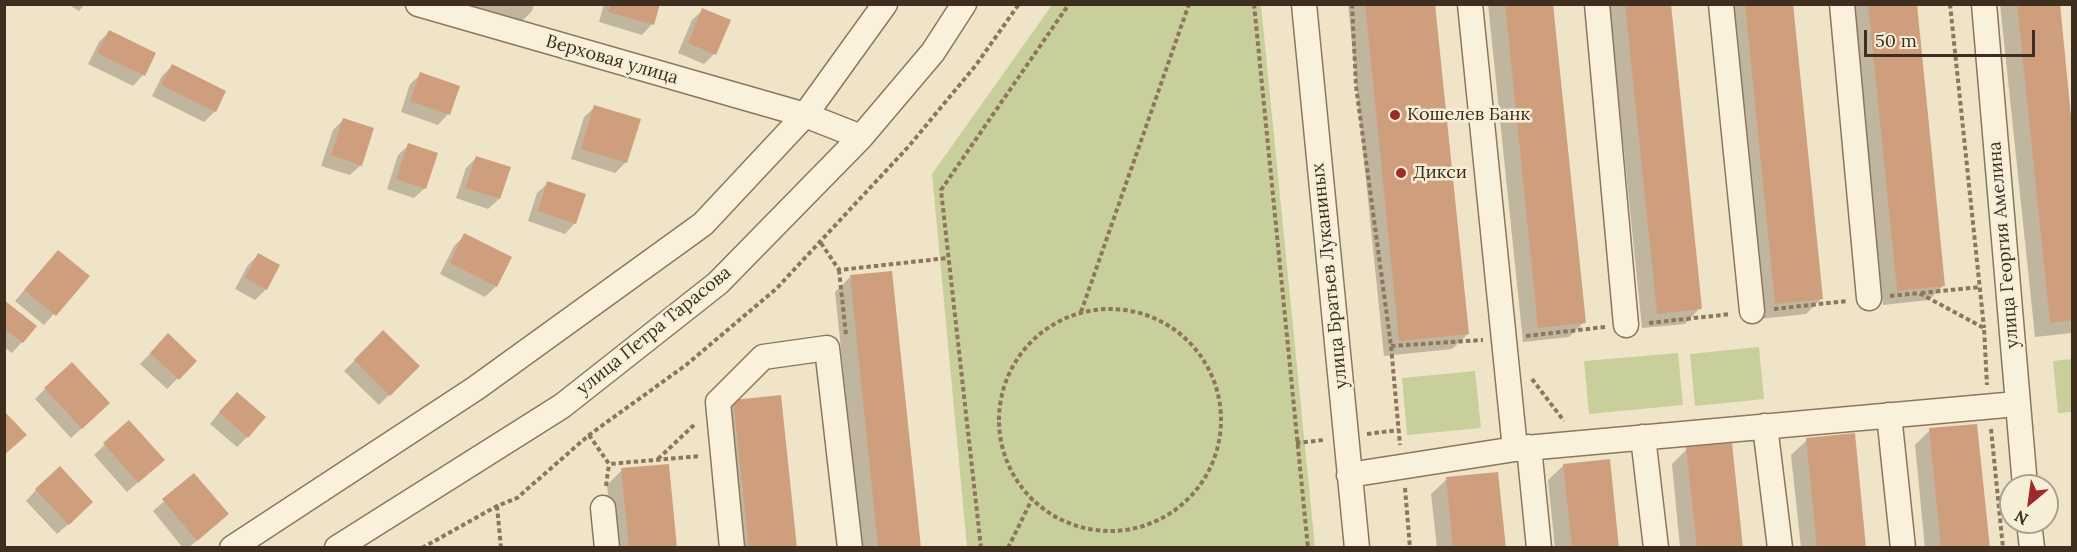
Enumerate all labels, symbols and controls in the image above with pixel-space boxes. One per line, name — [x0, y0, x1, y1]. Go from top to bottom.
scale bar — [1867, 18, 2038, 56]
text: 50 m — [1875, 29, 1917, 52]
street label: Верховая улица — [543, 31, 681, 89]
place label: Кошелев Банк — [1407, 104, 1530, 126]
marker: Кошелев Банк — [1388, 108, 1402, 122]
street label: улица Георгия Амелина — [1984, 141, 2024, 349]
street label: улица Братьев Луканиных — [1307, 162, 1353, 390]
place label: Дикси — [1413, 162, 1467, 184]
marker: Дикси — [1394, 166, 1408, 180]
street label: улица Петра Тарасова — [572, 262, 736, 400]
north arrow — [1999, 474, 2059, 534]
text: N — [2011, 506, 2032, 530]

